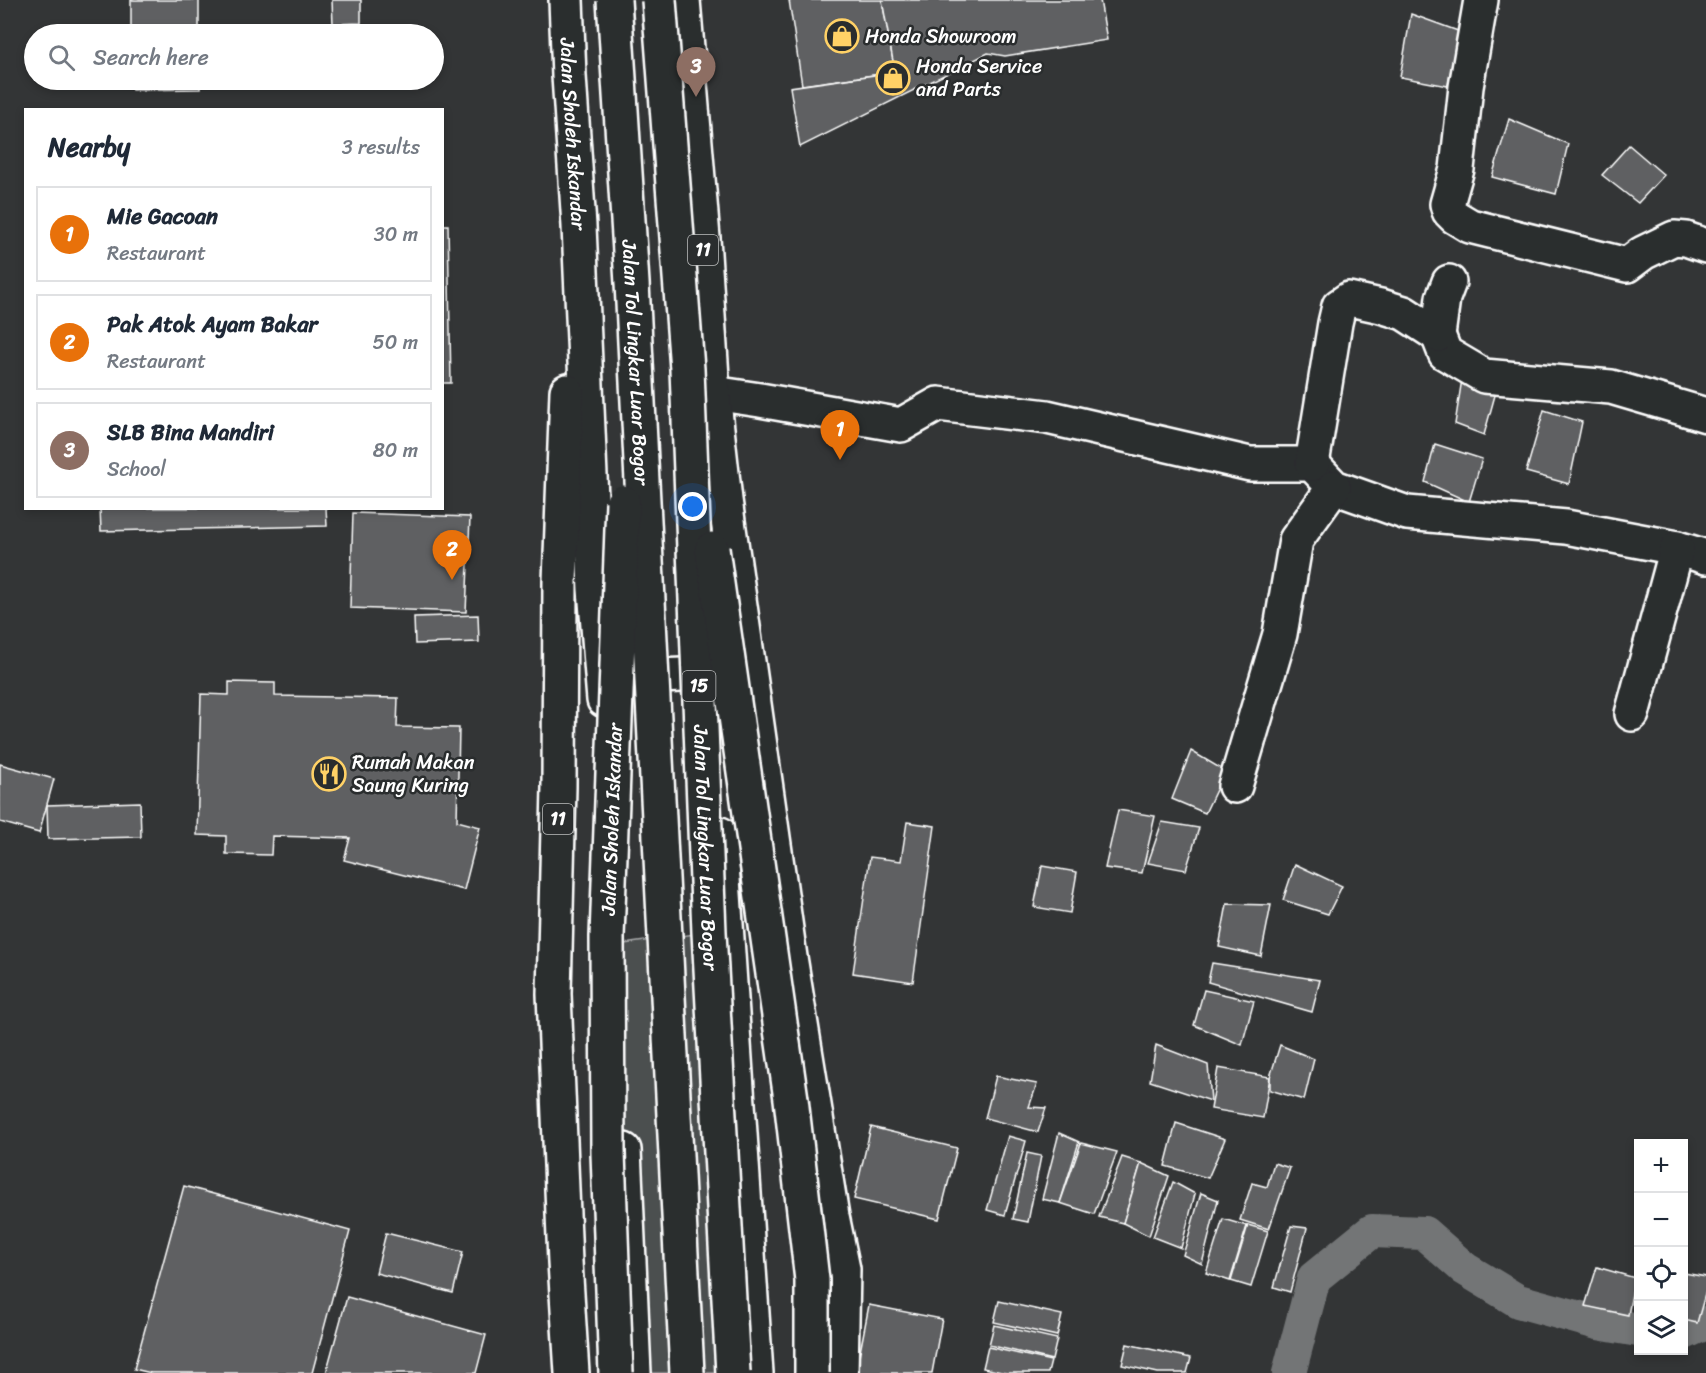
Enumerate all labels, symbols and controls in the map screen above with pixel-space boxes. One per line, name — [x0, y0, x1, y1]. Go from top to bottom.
shop icon: Honda Showroom — [824, 18, 860, 54]
place label: Honda Showroom — [865, 19, 1017, 54]
search box — [24, 24, 444, 90]
street label: Jalan Sholeh Iskandar — [550, 36, 597, 233]
text: Search here — [93, 38, 209, 77]
icon: search — [45, 41, 78, 74]
pin: 3 — [676, 48, 716, 97]
place label: Honda Service and Parts — [916, 49, 1042, 107]
shop icon: Honda Service and Parts — [875, 60, 911, 96]
text: Nearby — [48, 124, 130, 170]
text: 3 results — [342, 130, 420, 165]
text: Mie Gacoan — [107, 197, 218, 236]
text: 1 — [65, 217, 74, 252]
text: 30 m — [374, 217, 418, 252]
road number: 11 — [688, 235, 718, 265]
text: Restaurant — [107, 236, 206, 271]
street label: Jalan Tol Lingkar Luar Bogor — [612, 238, 660, 487]
text: Pak Atok Ayam Bakar — [107, 305, 317, 344]
text: 2 — [64, 325, 75, 360]
text: 50 m — [373, 325, 418, 360]
text: Restaurant — [107, 344, 206, 379]
pin: 1 — [820, 410, 860, 460]
text: SLB Bina Mandiri — [107, 413, 274, 452]
text: 3 — [64, 433, 75, 468]
text: 80 m — [373, 433, 418, 468]
text: School — [107, 452, 166, 487]
your location — [678, 492, 707, 521]
pin: 2 — [432, 530, 472, 580]
road number: 15 — [682, 671, 716, 701]
street label: Jalan Sholeh Iskandar — [590, 721, 632, 917]
street label: Jalan Tol Lingkar Luar Bogor — [683, 723, 729, 973]
place label: Rumah Makan Saung Kuring — [352, 745, 475, 803]
restaurant icon: Rumah Makan Saung Kuring — [311, 756, 347, 792]
road number: 11 — [543, 804, 573, 834]
map controls — [1634, 1139, 1688, 1355]
button: + — [1634, 1139, 1688, 1193]
button: − — [1634, 1193, 1688, 1247]
button: locate — [1634, 1247, 1688, 1301]
button: layers — [1634, 1301, 1688, 1355]

